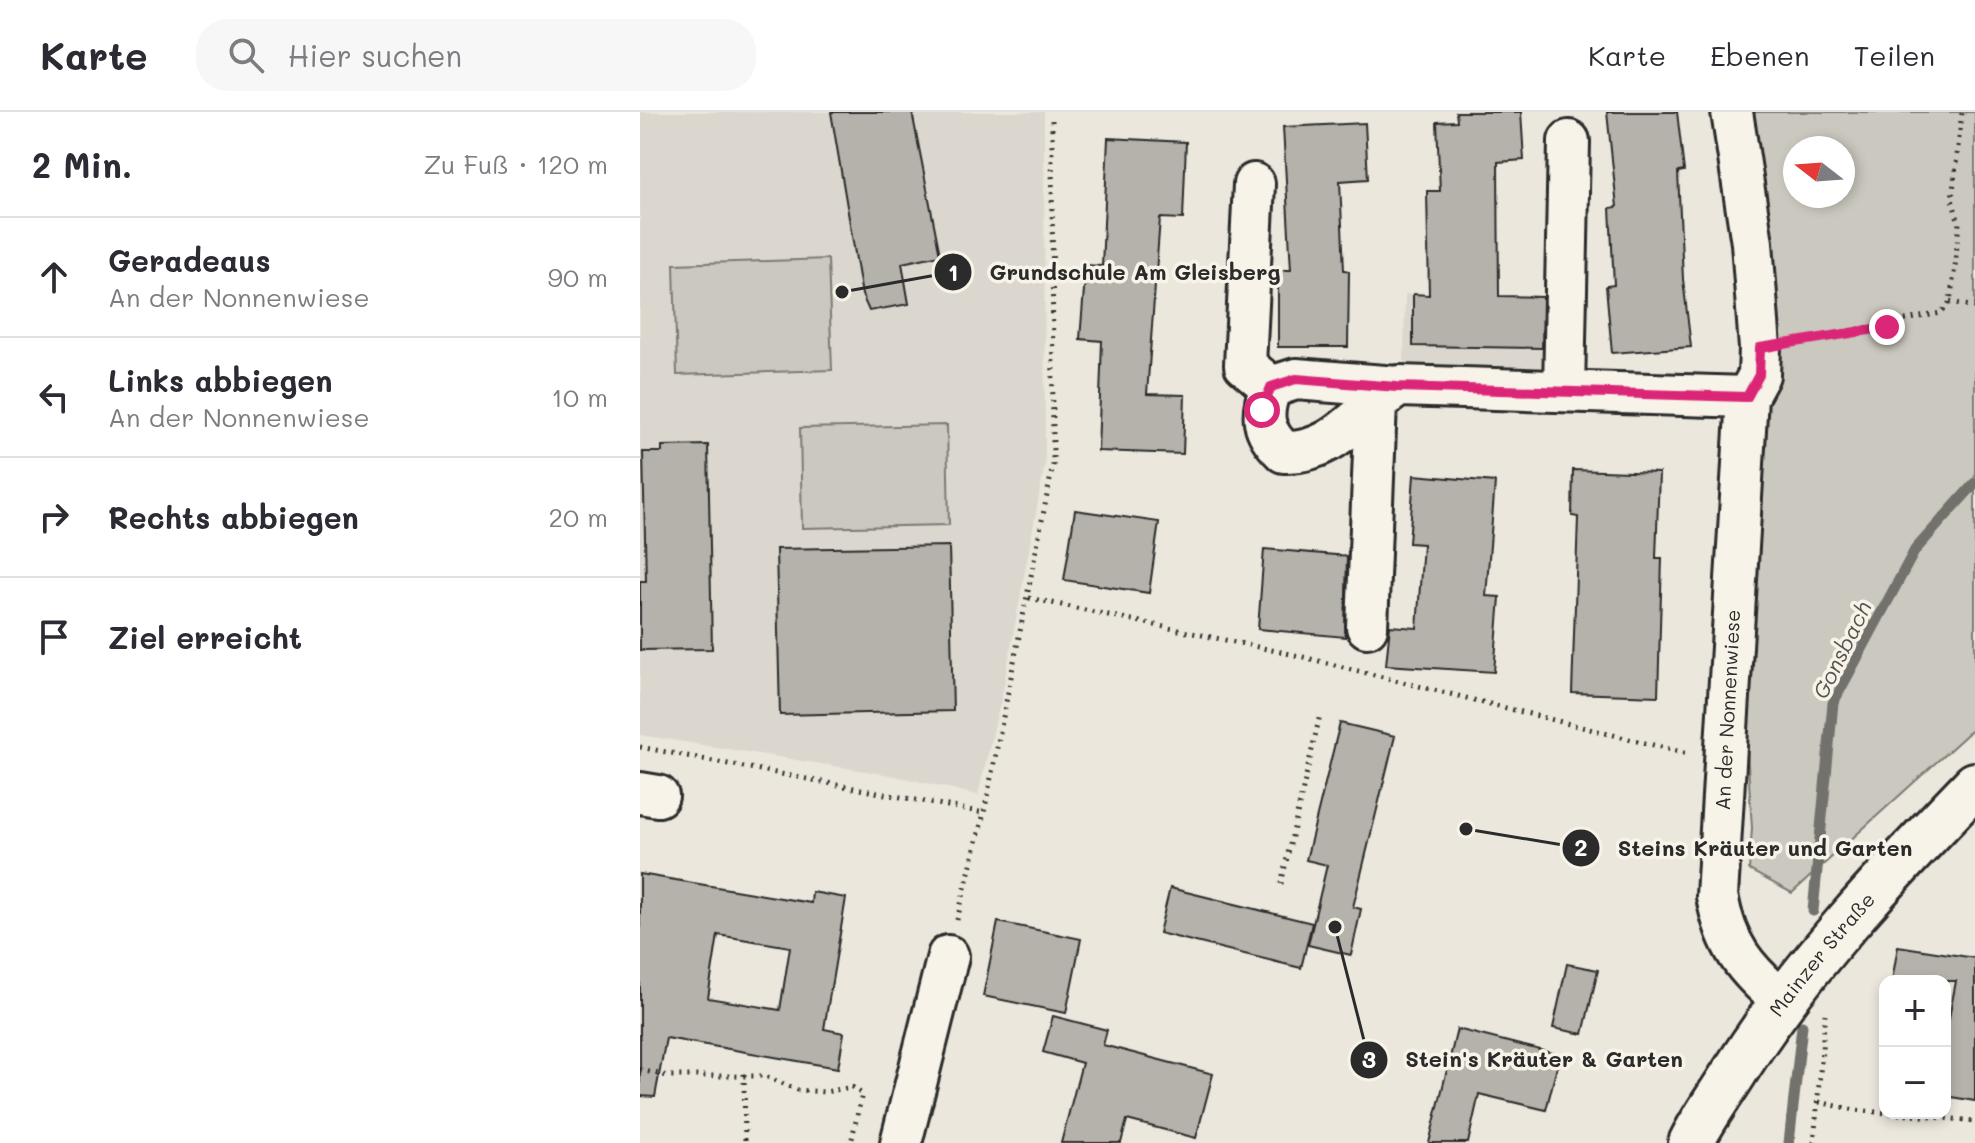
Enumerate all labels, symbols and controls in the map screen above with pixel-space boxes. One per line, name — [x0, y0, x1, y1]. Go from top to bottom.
search box — [196, 19, 756, 91]
text: Karte — [40, 30, 148, 80]
icon: search — [224, 33, 268, 77]
text: Hier suchen — [288, 35, 462, 75]
text: Karte — [1588, 37, 1666, 73]
text: Ebenen — [1710, 37, 1810, 73]
text: Teilen — [1854, 37, 1935, 73]
north arrow — [1783, 136, 1855, 208]
text: 2 Min. — [32, 142, 132, 187]
text: Zu Fuß · 120 m — [424, 147, 608, 181]
text: Geradeaus — [108, 240, 271, 280]
callout: Grundschule Am Gleisberg — [933, 249, 1296, 295]
icon: ahead — [32, 255, 76, 299]
text: 1 — [948, 256, 958, 287]
text: Grundschule Am Gleisberg — [989, 257, 1281, 286]
text: 90 m — [548, 260, 608, 294]
text: An der Nonnenwiese — [108, 280, 370, 314]
route end — [1869, 309, 1905, 345]
text: Links abbiegen — [108, 360, 332, 400]
icon: left — [32, 375, 76, 419]
text: 10 m — [551, 380, 608, 414]
route start — [1244, 392, 1280, 428]
text: An der Nonnenwiese — [108, 400, 370, 434]
icon: right — [32, 495, 76, 539]
text: Rechts abbiegen — [108, 497, 359, 537]
text: 20 m — [548, 500, 608, 534]
water label: Gonsbach — [1805, 596, 1878, 703]
street label: An der Nonnenwiese — [1709, 609, 1745, 811]
icon: arrive — [32, 615, 76, 659]
text: Ziel erreicht — [108, 617, 302, 657]
callout: Steins Kräuter und Garten — [1561, 825, 1928, 871]
text: 2 — [1574, 831, 1588, 862]
text: Steins Kräuter und Garten — [1618, 833, 1912, 862]
street label: Mainzer Straße — [1763, 886, 1880, 1021]
map controls — [1879, 975, 1951, 1119]
button: + — [1879, 975, 1951, 1047]
callout: Stein's Kräuter & Garten — [1349, 1037, 1699, 1083]
text: 3 — [1362, 1043, 1376, 1074]
text: Stein's Kräuter & Garten — [1405, 1044, 1683, 1073]
button: − — [1879, 1047, 1951, 1119]

